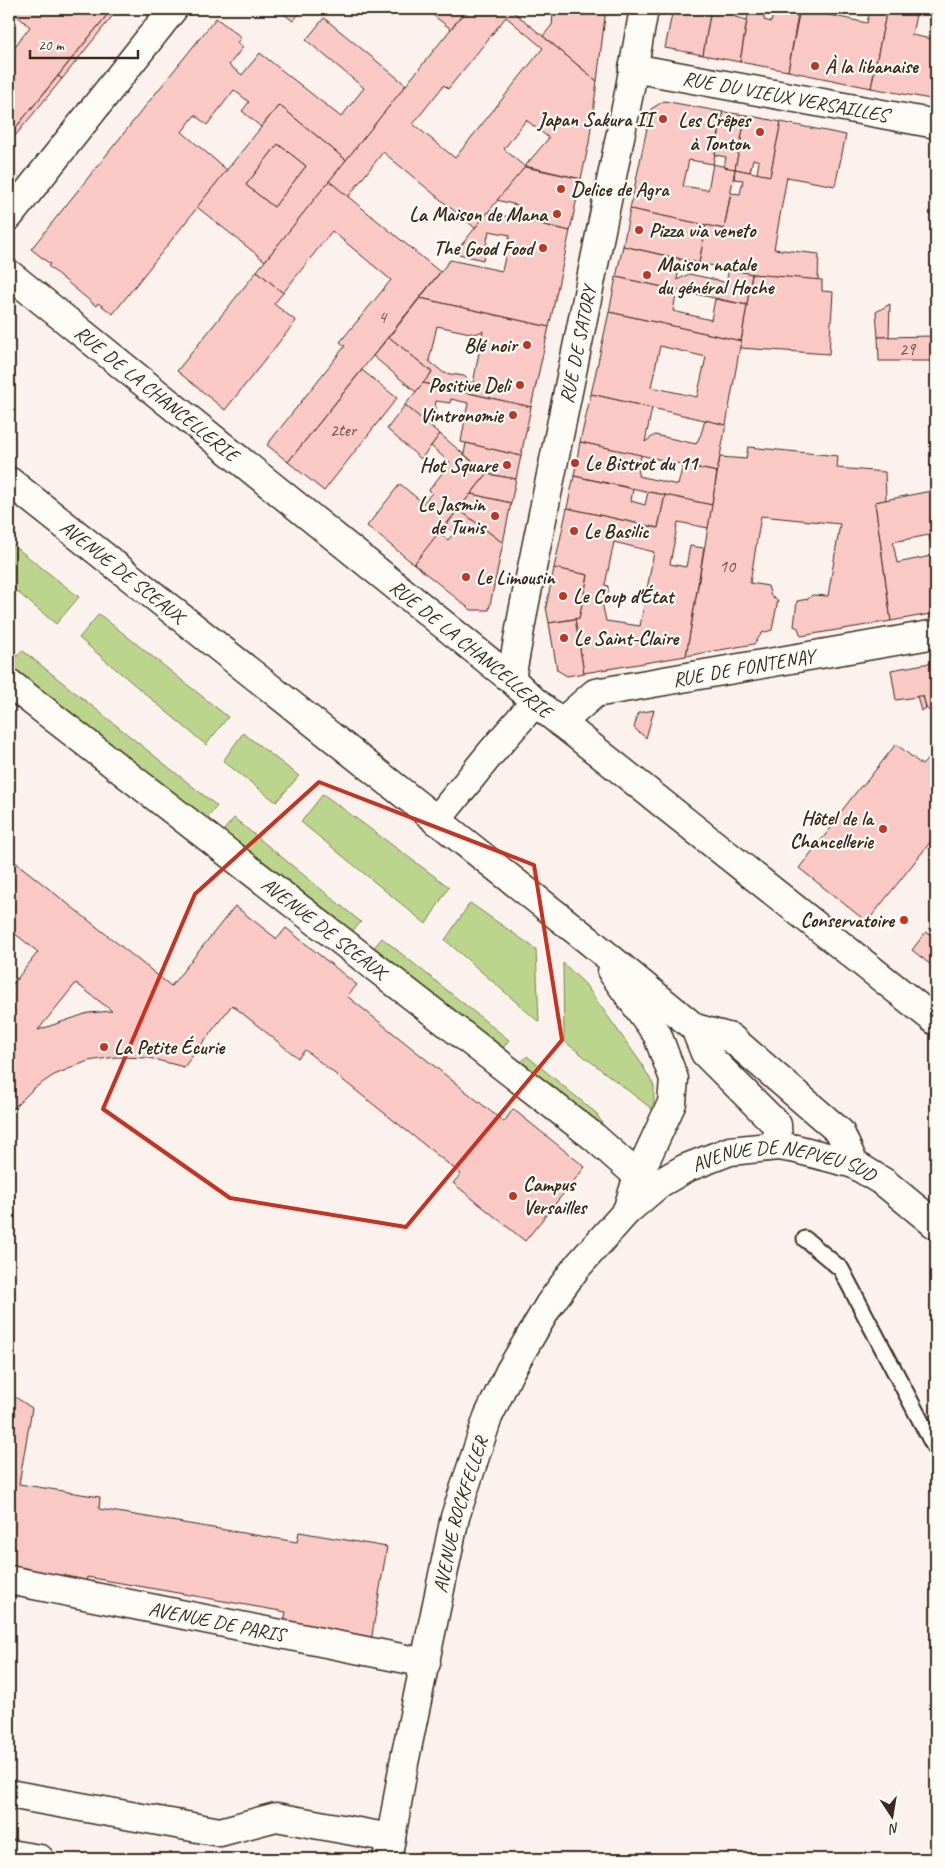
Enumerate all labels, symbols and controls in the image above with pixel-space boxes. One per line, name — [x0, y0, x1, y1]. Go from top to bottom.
scale bar — [30, 28, 138, 60]
text: 20 m — [38, 36, 65, 55]
place label: À la libanaise — [825, 54, 919, 79]
marker: À la libanaise — [809, 60, 821, 72]
street label: RUE DU VIEUX VERSAILLES — [681, 65, 894, 129]
place label: Japan Sakura II — [536, 107, 657, 132]
place label: Les Crêpes à Tonton — [678, 108, 752, 156]
marker: Japan Sakura II — [657, 113, 669, 125]
marker: Les Crêpes à Tonton — [754, 126, 766, 138]
place label: Delice de Agra — [571, 177, 670, 202]
marker: Delice de Agra — [555, 183, 567, 195]
place label: La Maison de Mana — [409, 202, 549, 227]
marker: La Maison de Mana — [551, 208, 563, 220]
place label: Pizza via veneto — [649, 218, 757, 243]
marker: Pizza via veneto — [633, 224, 645, 236]
place label: The Good Food — [434, 236, 537, 261]
marker: The Good Food — [537, 242, 549, 254]
place label: Maison natale du général Hoche — [657, 252, 775, 300]
marker: Maison natale du général Hoche — [641, 269, 653, 281]
street label: RUE DE SATORY — [554, 281, 603, 406]
house number: 4 — [378, 306, 388, 328]
street label: RUE DE LA CHANCELLERIE — [70, 320, 246, 469]
place label: Blé noir — [464, 333, 520, 358]
house number: 29 — [899, 338, 917, 360]
marker: Blé noir — [521, 339, 533, 351]
place label: Positive Deli — [429, 373, 513, 398]
marker: Positive Deli — [514, 379, 526, 391]
place label: Vintronomie — [420, 403, 504, 428]
marker: Vintronomie — [507, 409, 519, 421]
house number: 2ter — [330, 419, 358, 441]
place label: Le Bistrot du 11 — [585, 451, 699, 476]
place label: Hot Square — [420, 453, 499, 478]
marker: Le Bistrot du 11 — [569, 457, 581, 469]
marker: Hot Square — [501, 459, 513, 471]
place label: Le Jasmin de Tunis — [418, 492, 487, 540]
marker: Le Jasmin de Tunis — [489, 510, 501, 522]
street label: AVENUE DE SCEAUX — [55, 515, 192, 631]
place label: Le Basilic — [584, 519, 650, 544]
marker: Le Basilic — [568, 525, 580, 537]
house number: 10 — [719, 555, 737, 577]
place label: Le Limousin — [476, 565, 556, 590]
marker: Le Limousin — [460, 571, 472, 583]
street label: RUE DE LA CHANCELLERIE — [385, 574, 559, 726]
place label: Le Coup d'État — [573, 584, 676, 609]
marker: Le Coup d'État — [557, 590, 569, 602]
place label: Le Saint-Claire — [574, 626, 680, 651]
marker: Le Saint-Claire — [558, 632, 570, 644]
street label: RUE DE FONTENAY — [671, 643, 820, 692]
place label: Hôtel de la Chancellerie — [790, 806, 875, 854]
marker: Hôtel de la Chancellerie — [877, 823, 889, 835]
street label: AVENUE DE SCEAUX — [256, 872, 394, 987]
place label: Conservatoire — [801, 908, 895, 933]
marker: Conservatoire — [898, 914, 910, 926]
place label: La Petite Écurie — [114, 1035, 225, 1060]
marker: La Petite Écurie — [98, 1041, 110, 1053]
street label: AVENUE DE NEPVEU SUD — [688, 1134, 882, 1188]
place label: Campus Versailles — [523, 1172, 588, 1220]
marker: Campus Versailles — [507, 1190, 519, 1202]
street label: AVENUE ROCKFELLER — [428, 1431, 494, 1595]
street label: AVENUE DE PARIS — [147, 1596, 290, 1648]
north arrow — [868, 1790, 918, 1840]
text: N — [886, 1819, 901, 1838]

